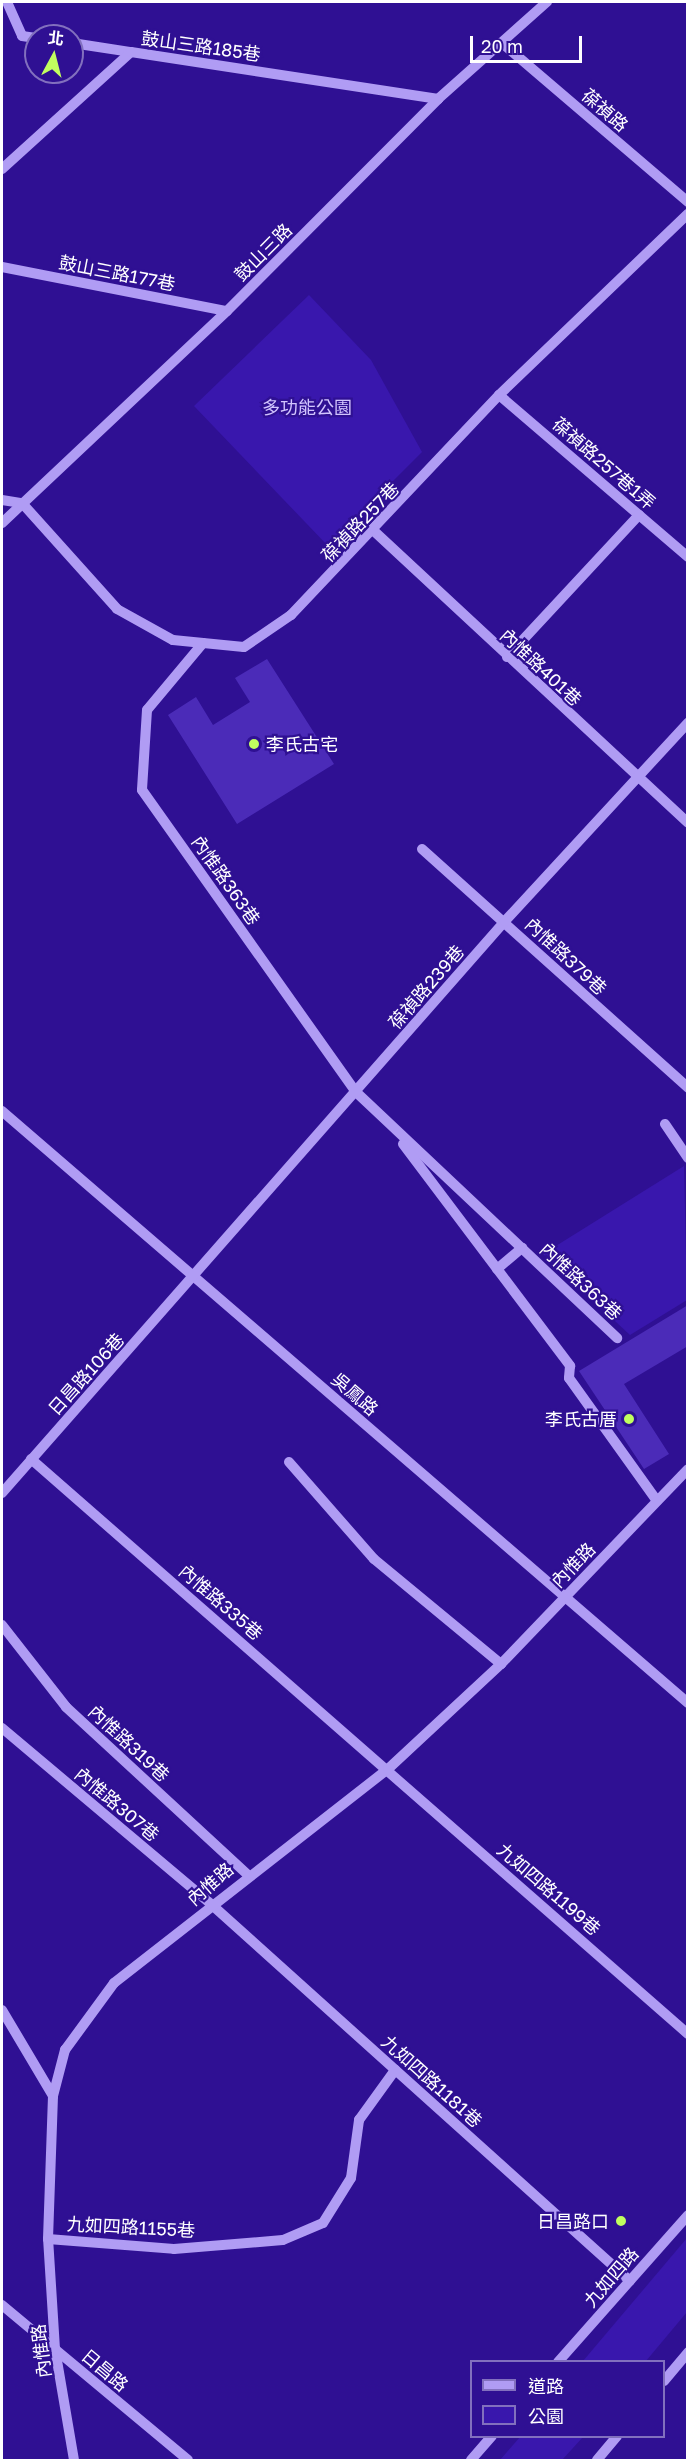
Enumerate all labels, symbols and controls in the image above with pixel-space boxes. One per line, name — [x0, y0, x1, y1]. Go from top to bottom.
north arrow — [24, 24, 84, 84]
scale bar — [473, 24, 586, 62]
text: 北 — [47, 27, 65, 49]
street label: 鼓山三路185巷 — [140, 27, 262, 65]
text: 20 m — [481, 35, 523, 57]
street label: 葆禎路 — [578, 84, 632, 136]
street label: 鼓山三路 — [230, 219, 296, 285]
street label: 鼓山三路177巷 — [57, 251, 177, 295]
park label: 多功能公園 — [262, 396, 352, 418]
street label: 葆禎路257巷1弄 — [548, 412, 660, 514]
street label: 葆禎路257巷 — [317, 478, 403, 566]
street label: 內惟路401巷 — [496, 624, 586, 710]
place label: 李氏古宅 — [266, 733, 338, 755]
marker: 李氏古宅 — [247, 737, 261, 751]
street label: 內惟路363巷 — [187, 831, 265, 929]
street label: 內惟路379巷 — [521, 913, 611, 999]
street label: 葆禎路239巷 — [384, 941, 468, 1033]
street label: 內惟路363巷 — [536, 1238, 626, 1324]
street label: 日昌路106巷 — [44, 1329, 128, 1419]
street label: 吳鳳路 — [328, 1368, 382, 1420]
place label: 李氏古厝 — [545, 1408, 617, 1430]
marker: 李氏古厝 — [622, 1412, 636, 1426]
street label: 內惟路 — [546, 1538, 600, 1592]
street label: 內惟路335巷 — [175, 1560, 267, 1644]
street label: 內惟路319巷 — [84, 1700, 174, 1786]
street label: 內惟路307巷 — [71, 1763, 163, 1845]
street label: 九如四路1199巷 — [493, 1838, 605, 1940]
street label: 內惟路 — [183, 1858, 237, 1910]
street label: 九如四路1181巷 — [378, 2030, 486, 2132]
place label: 日昌路口 — [537, 2210, 609, 2232]
street label: 九如四路1155巷 — [66, 2213, 196, 2241]
marker: 日昌路口 — [614, 2214, 628, 2228]
street label: 九如四路 — [579, 2243, 643, 2311]
street label: 內惟路 — [27, 2323, 55, 2379]
street label: 日昌路 — [77, 2344, 133, 2396]
legend — [470, 2360, 665, 2438]
text: 道路 — [528, 2375, 564, 2397]
text: 公園 — [528, 2405, 564, 2427]

